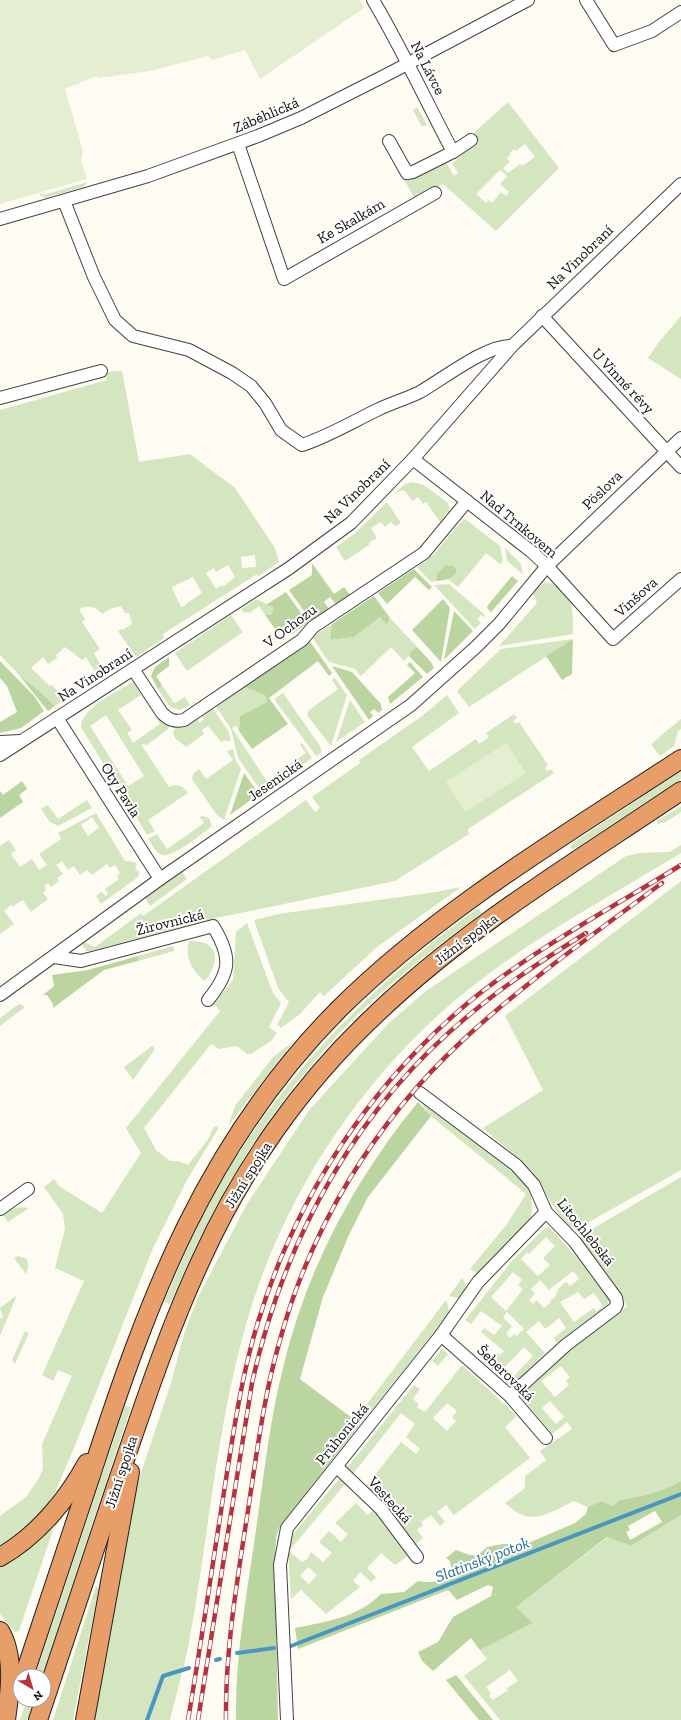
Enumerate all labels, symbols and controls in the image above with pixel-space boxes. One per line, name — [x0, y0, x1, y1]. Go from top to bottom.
street label: Na Lávce — [407, 38, 449, 98]
street label: Záběhlická — [230, 93, 302, 137]
street label: Ke Skalkám — [314, 194, 388, 247]
street label: Na Vinobraní — [543, 221, 617, 293]
street label: U Vinné révy — [588, 344, 658, 418]
street label: Na Vinobraní — [320, 455, 394, 527]
street label: Pöslova — [578, 467, 626, 513]
street label: Nad Trnkovem — [477, 486, 561, 562]
street label: Vinšova — [610, 573, 661, 621]
street label: V Ochozu — [259, 600, 321, 652]
street label: Na Vinobraní — [54, 644, 136, 706]
street label: Jesenická — [244, 755, 306, 805]
street label: Oty Pavla — [97, 759, 145, 821]
street label: Žirovnická — [134, 905, 206, 939]
street label: Jižní spojka — [431, 909, 501, 969]
street label: Jižní spojka — [220, 1138, 276, 1212]
street label: Litochlebská — [553, 1195, 619, 1269]
street label: Šeberovská — [474, 1341, 538, 1405]
street label: Průhonická — [312, 1399, 372, 1469]
street label: Jižní spojka — [101, 1433, 141, 1511]
street label: Vestecká — [364, 1472, 416, 1527]
water label: Slatinský potok — [432, 1533, 532, 1586]
north arrow — [12, 1668, 52, 1708]
text: N — [30, 1688, 45, 1704]

